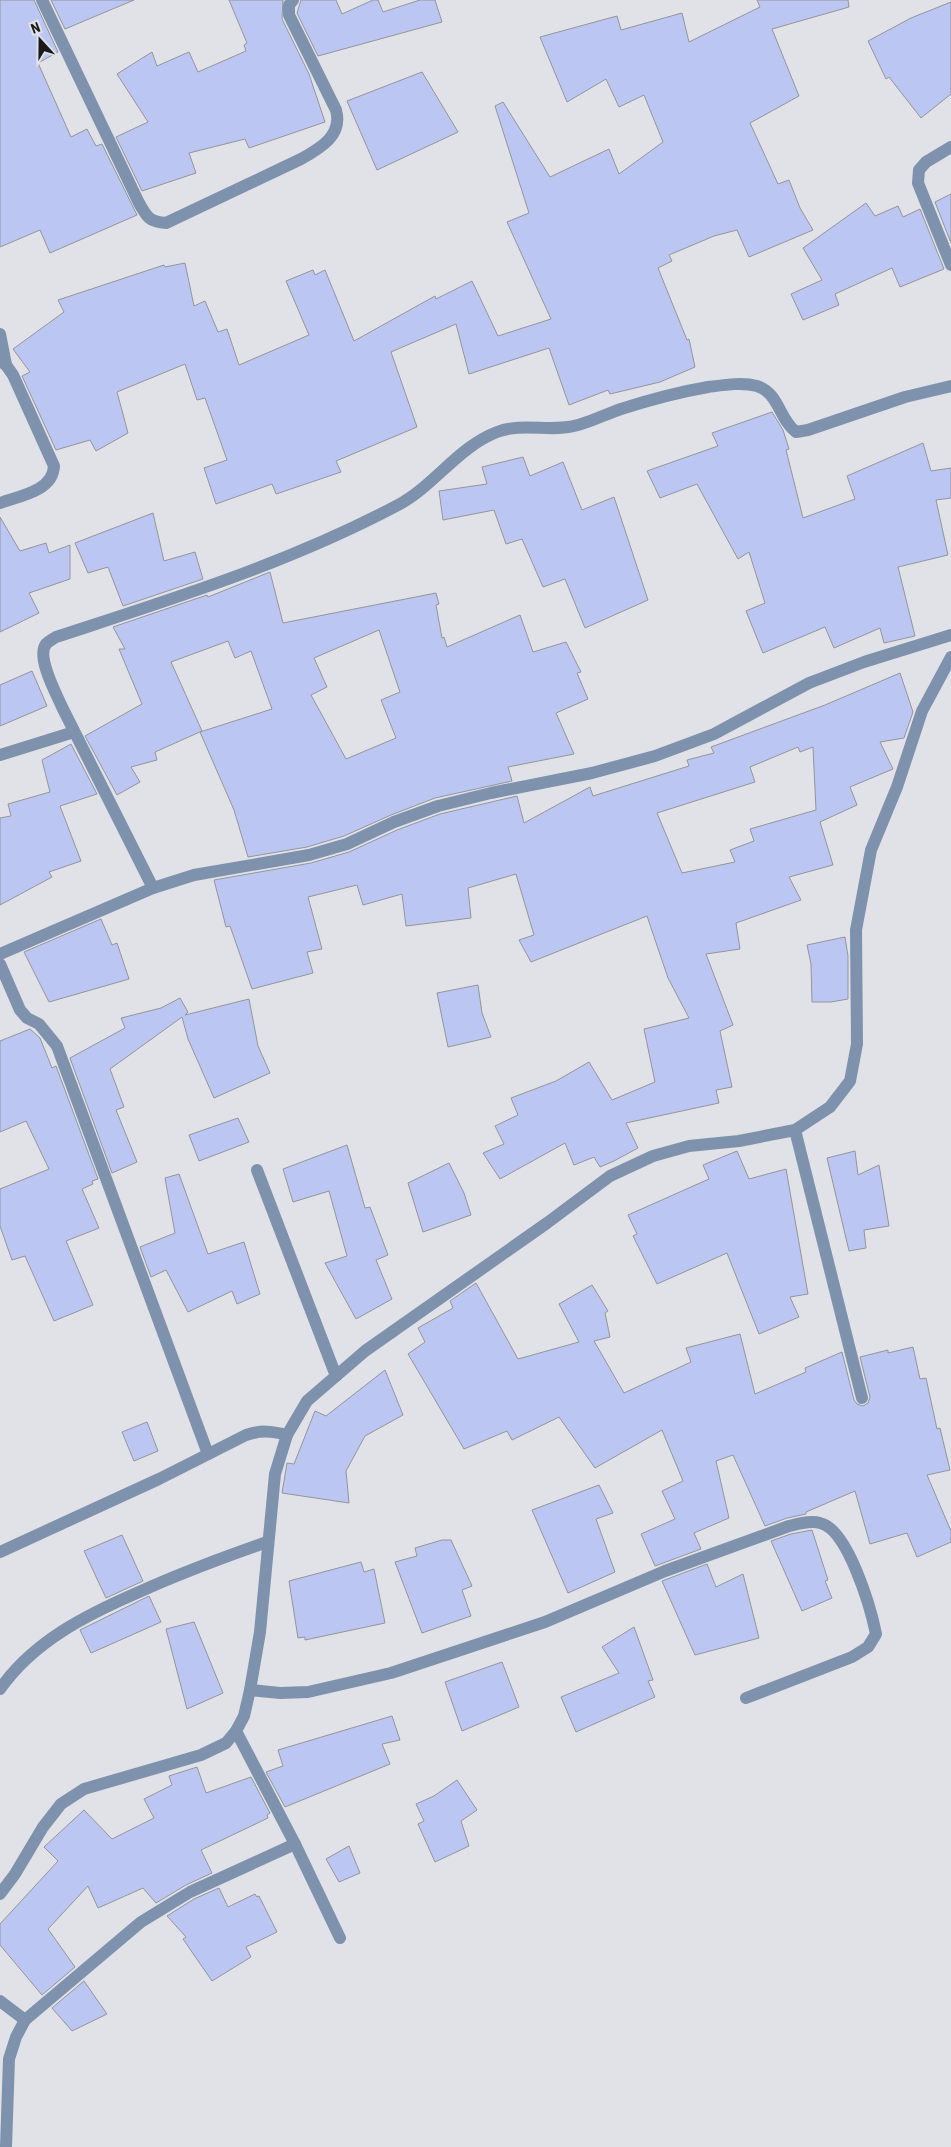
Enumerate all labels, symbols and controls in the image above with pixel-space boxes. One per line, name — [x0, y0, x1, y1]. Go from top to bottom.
north arrow — [15, 15, 65, 65]
text: N — [28, 19, 42, 37]

